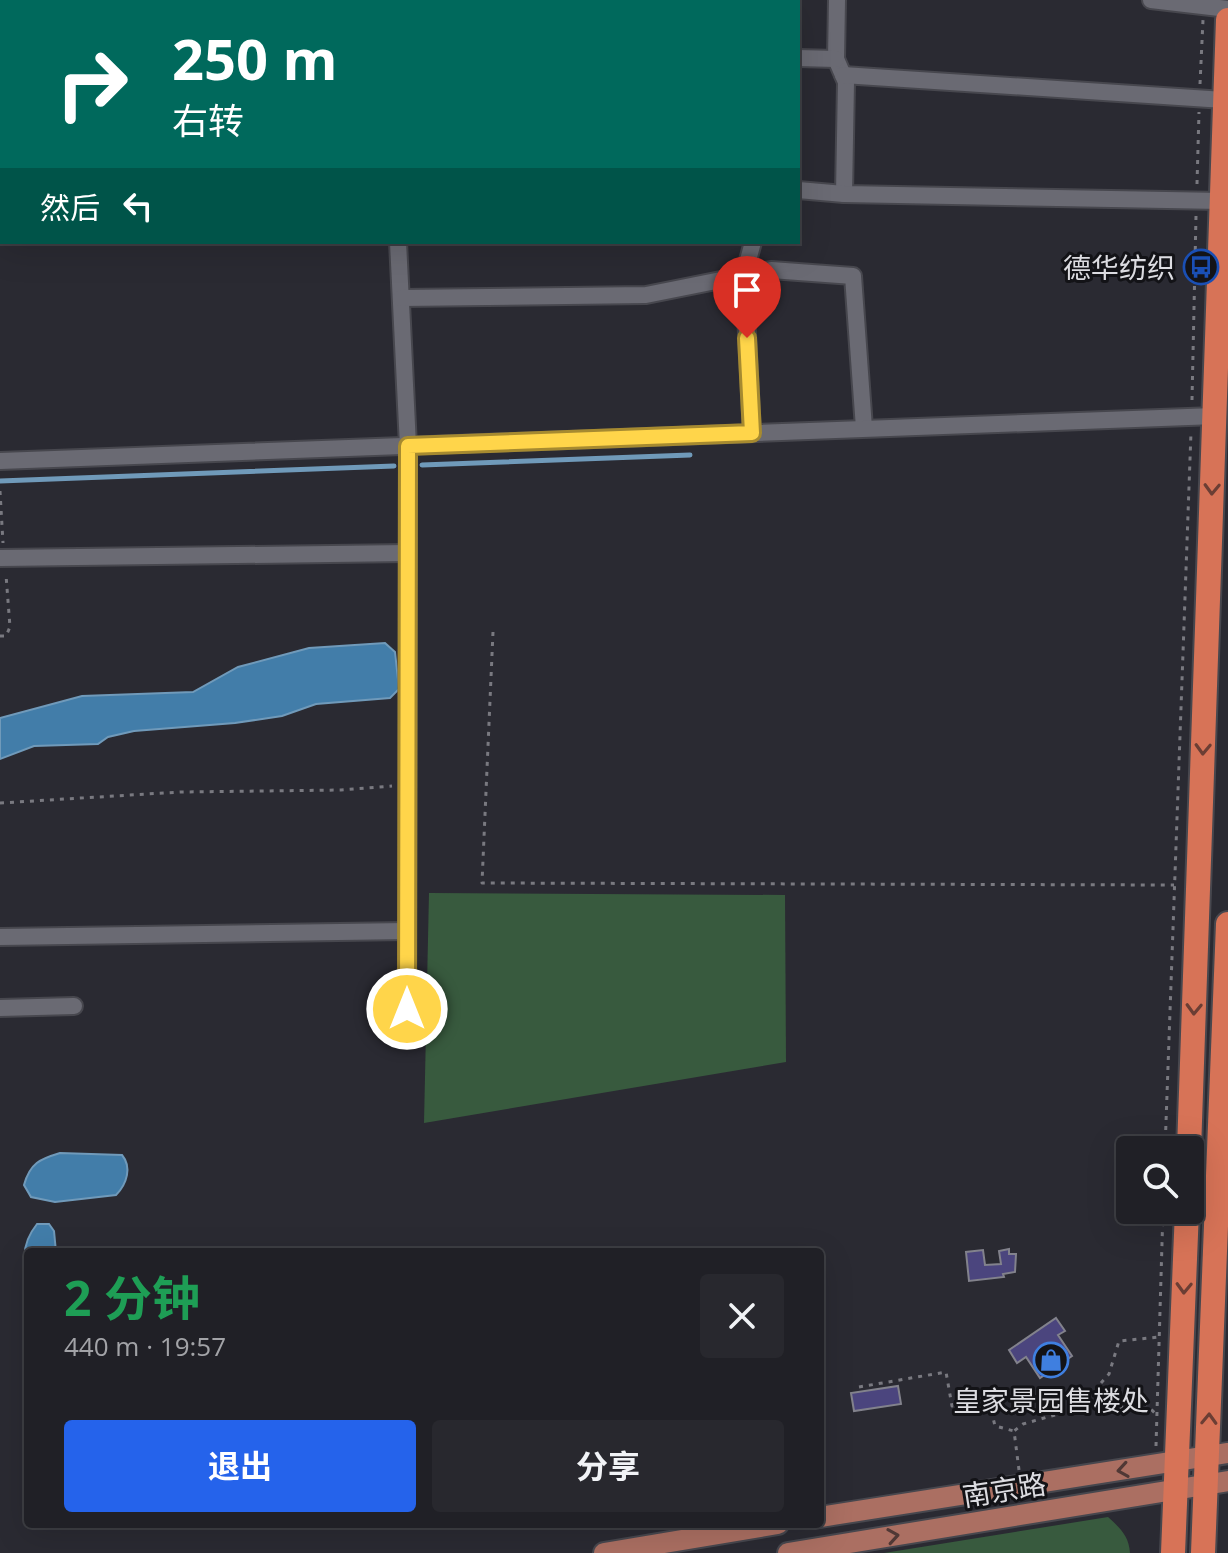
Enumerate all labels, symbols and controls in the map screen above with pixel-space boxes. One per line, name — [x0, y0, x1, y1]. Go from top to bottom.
text: 250 m — [172, 20, 338, 96]
icon: right — [40, 32, 144, 136]
text: 右转 — [172, 96, 244, 145]
icon: left — [116, 184, 160, 228]
text: 然后 — [40, 187, 100, 228]
place label: 德华纺织 — [1063, 248, 1175, 286]
bus stop icon: 德华纺织 — [1182, 248, 1220, 286]
pin — [713, 256, 781, 338]
icon: arrive — [725, 268, 769, 312]
one-way arrow — [1204, 483, 1221, 496]
one-way arrow — [1195, 743, 1212, 756]
position arrow — [365, 967, 449, 1051]
one-way arrow — [1185, 1003, 1202, 1016]
map controls — [1116, 1136, 1204, 1224]
button: search — [1116, 1136, 1204, 1224]
text: 2 分钟 — [64, 1265, 200, 1330]
button: close — [700, 1274, 784, 1358]
one-way arrow — [1175, 1282, 1192, 1295]
text: 440 m · 19:57 — [64, 1328, 226, 1364]
shop icon: 皇家景园售楼处 — [1032, 1341, 1070, 1379]
place label: 皇家景园售楼处 — [953, 1381, 1149, 1419]
one-way arrow — [1201, 1412, 1218, 1425]
button: 退出 — [64, 1420, 416, 1512]
button: 分享 — [432, 1420, 784, 1512]
one-way arrow — [1117, 1461, 1130, 1478]
street label: 南京路 — [960, 1464, 1048, 1514]
one-way arrow — [886, 1528, 900, 1545]

